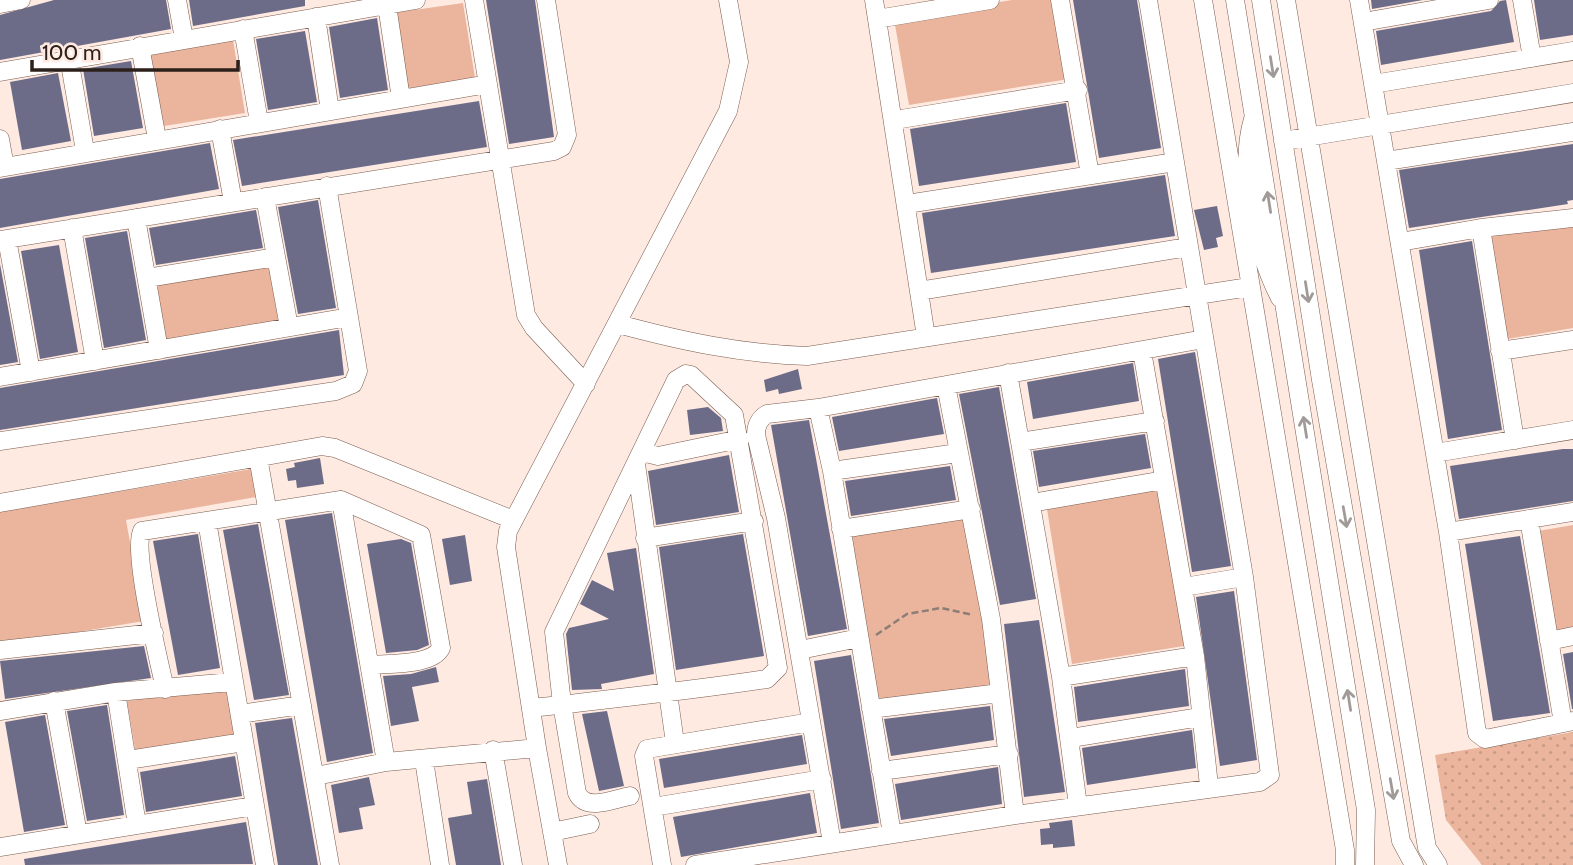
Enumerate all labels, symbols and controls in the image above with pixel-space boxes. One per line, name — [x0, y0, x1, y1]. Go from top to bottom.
scale bar — [32, 28, 238, 72]
text: 100 m — [42, 40, 101, 65]
one-way arrow — [1266, 56, 1279, 78]
one-way arrow — [1262, 192, 1275, 214]
one-way arrow — [1301, 280, 1314, 303]
one-way arrow — [1298, 416, 1311, 439]
one-way arrow — [1339, 505, 1352, 527]
one-way arrow — [1342, 689, 1355, 712]
one-way arrow — [1386, 777, 1399, 800]

